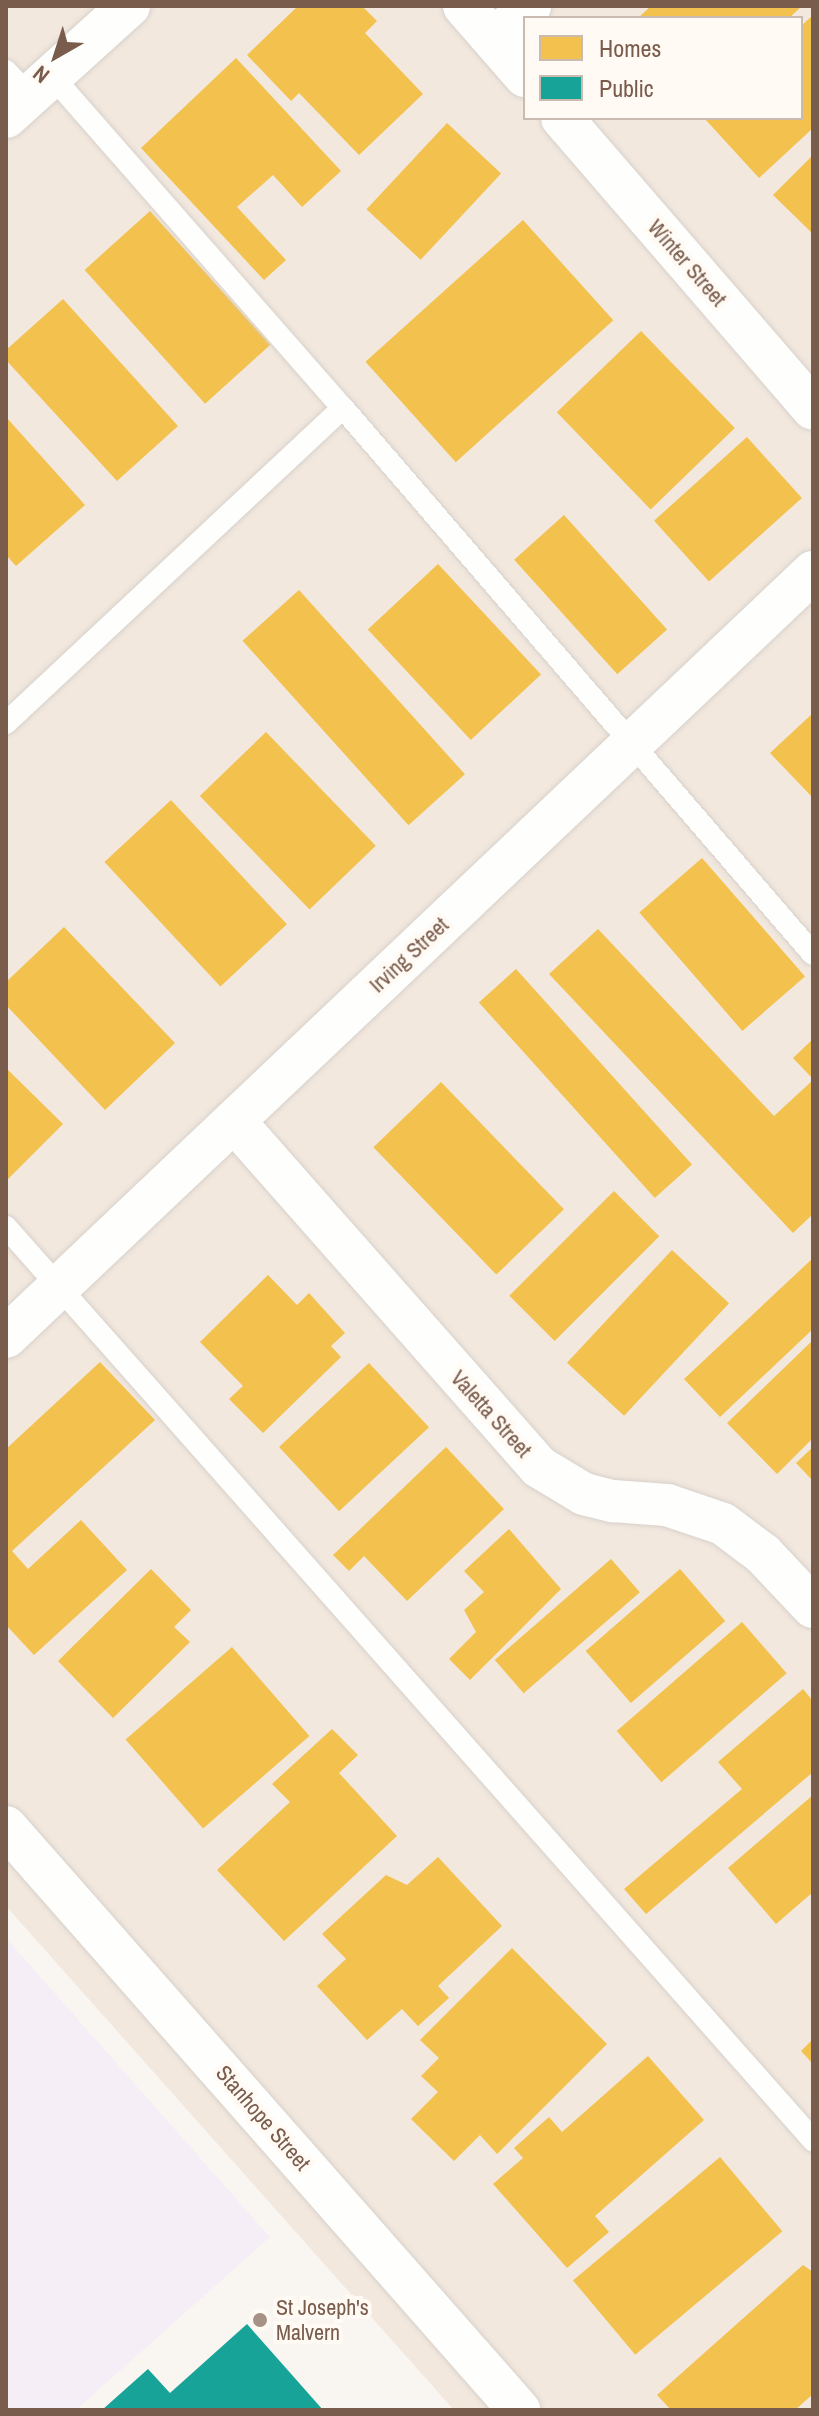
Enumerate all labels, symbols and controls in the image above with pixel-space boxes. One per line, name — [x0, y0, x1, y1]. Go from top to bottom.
north arrow — [16, 16, 96, 96]
legend — [523, 16, 803, 120]
text: Homes — [599, 32, 661, 64]
text: N — [26, 59, 55, 90]
text: Public — [599, 72, 654, 104]
street label: Winter Street — [642, 214, 732, 312]
street label: Irving Street — [364, 912, 454, 998]
street label: Valetta Street — [445, 1365, 537, 1463]
street label: Stanhope Street — [210, 2060, 316, 2176]
place label: St Joseph's Malvern — [276, 2294, 369, 2346]
marker: St Joseph's Malvern — [251, 2311, 269, 2329]

